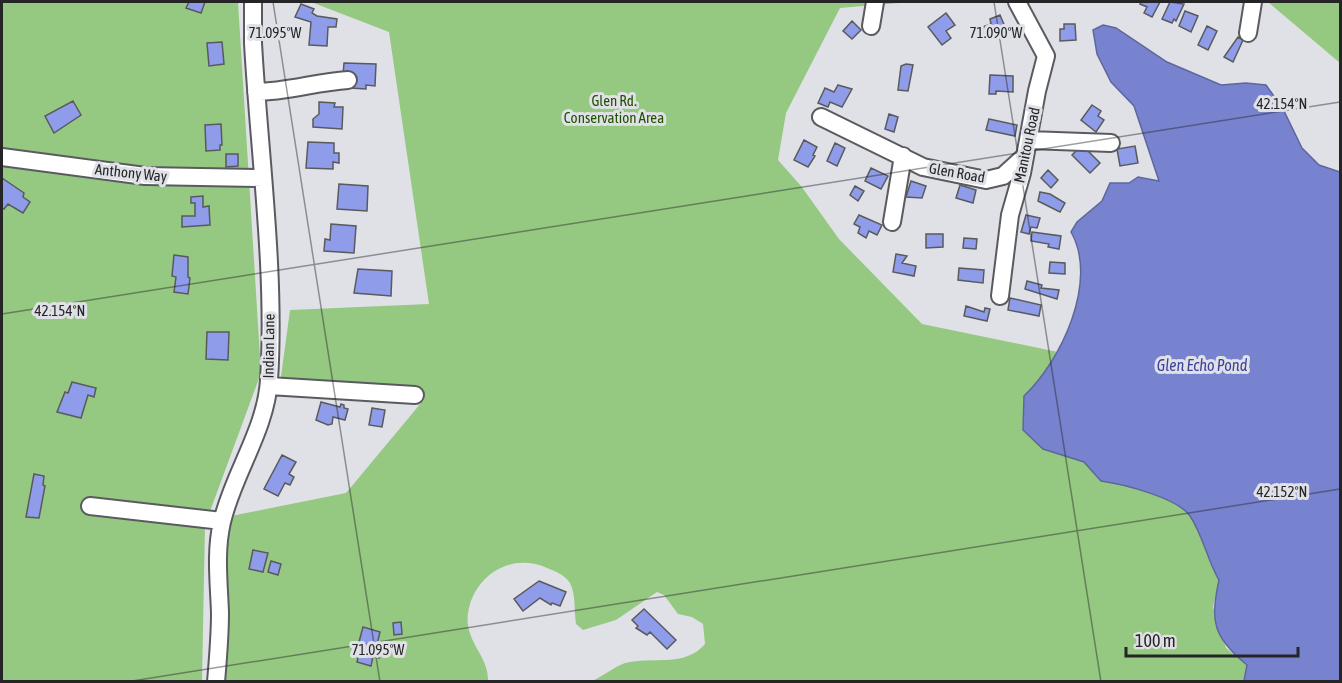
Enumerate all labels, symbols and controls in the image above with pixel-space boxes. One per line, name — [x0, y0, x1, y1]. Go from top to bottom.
text: 71.095°W — [249, 24, 302, 41]
text: 71.090°W — [970, 24, 1023, 41]
park label: Glen Rd. Conservation Area — [564, 92, 664, 126]
text: 42.154°N — [1257, 95, 1307, 112]
street label: Manitou Road — [1010, 106, 1043, 184]
street label: Glen Road — [928, 159, 986, 186]
street label: Anthony Way — [94, 160, 168, 185]
text: 42.154°N — [35, 302, 85, 319]
street label: Indian Lane — [259, 313, 278, 379]
water label: Glen Echo Pond — [1157, 356, 1248, 374]
text: 42.152°N — [1257, 483, 1307, 500]
scale bar — [1126, 620, 1298, 658]
text: 100 m — [1135, 630, 1176, 651]
text: 71.095°W — [352, 641, 405, 658]

